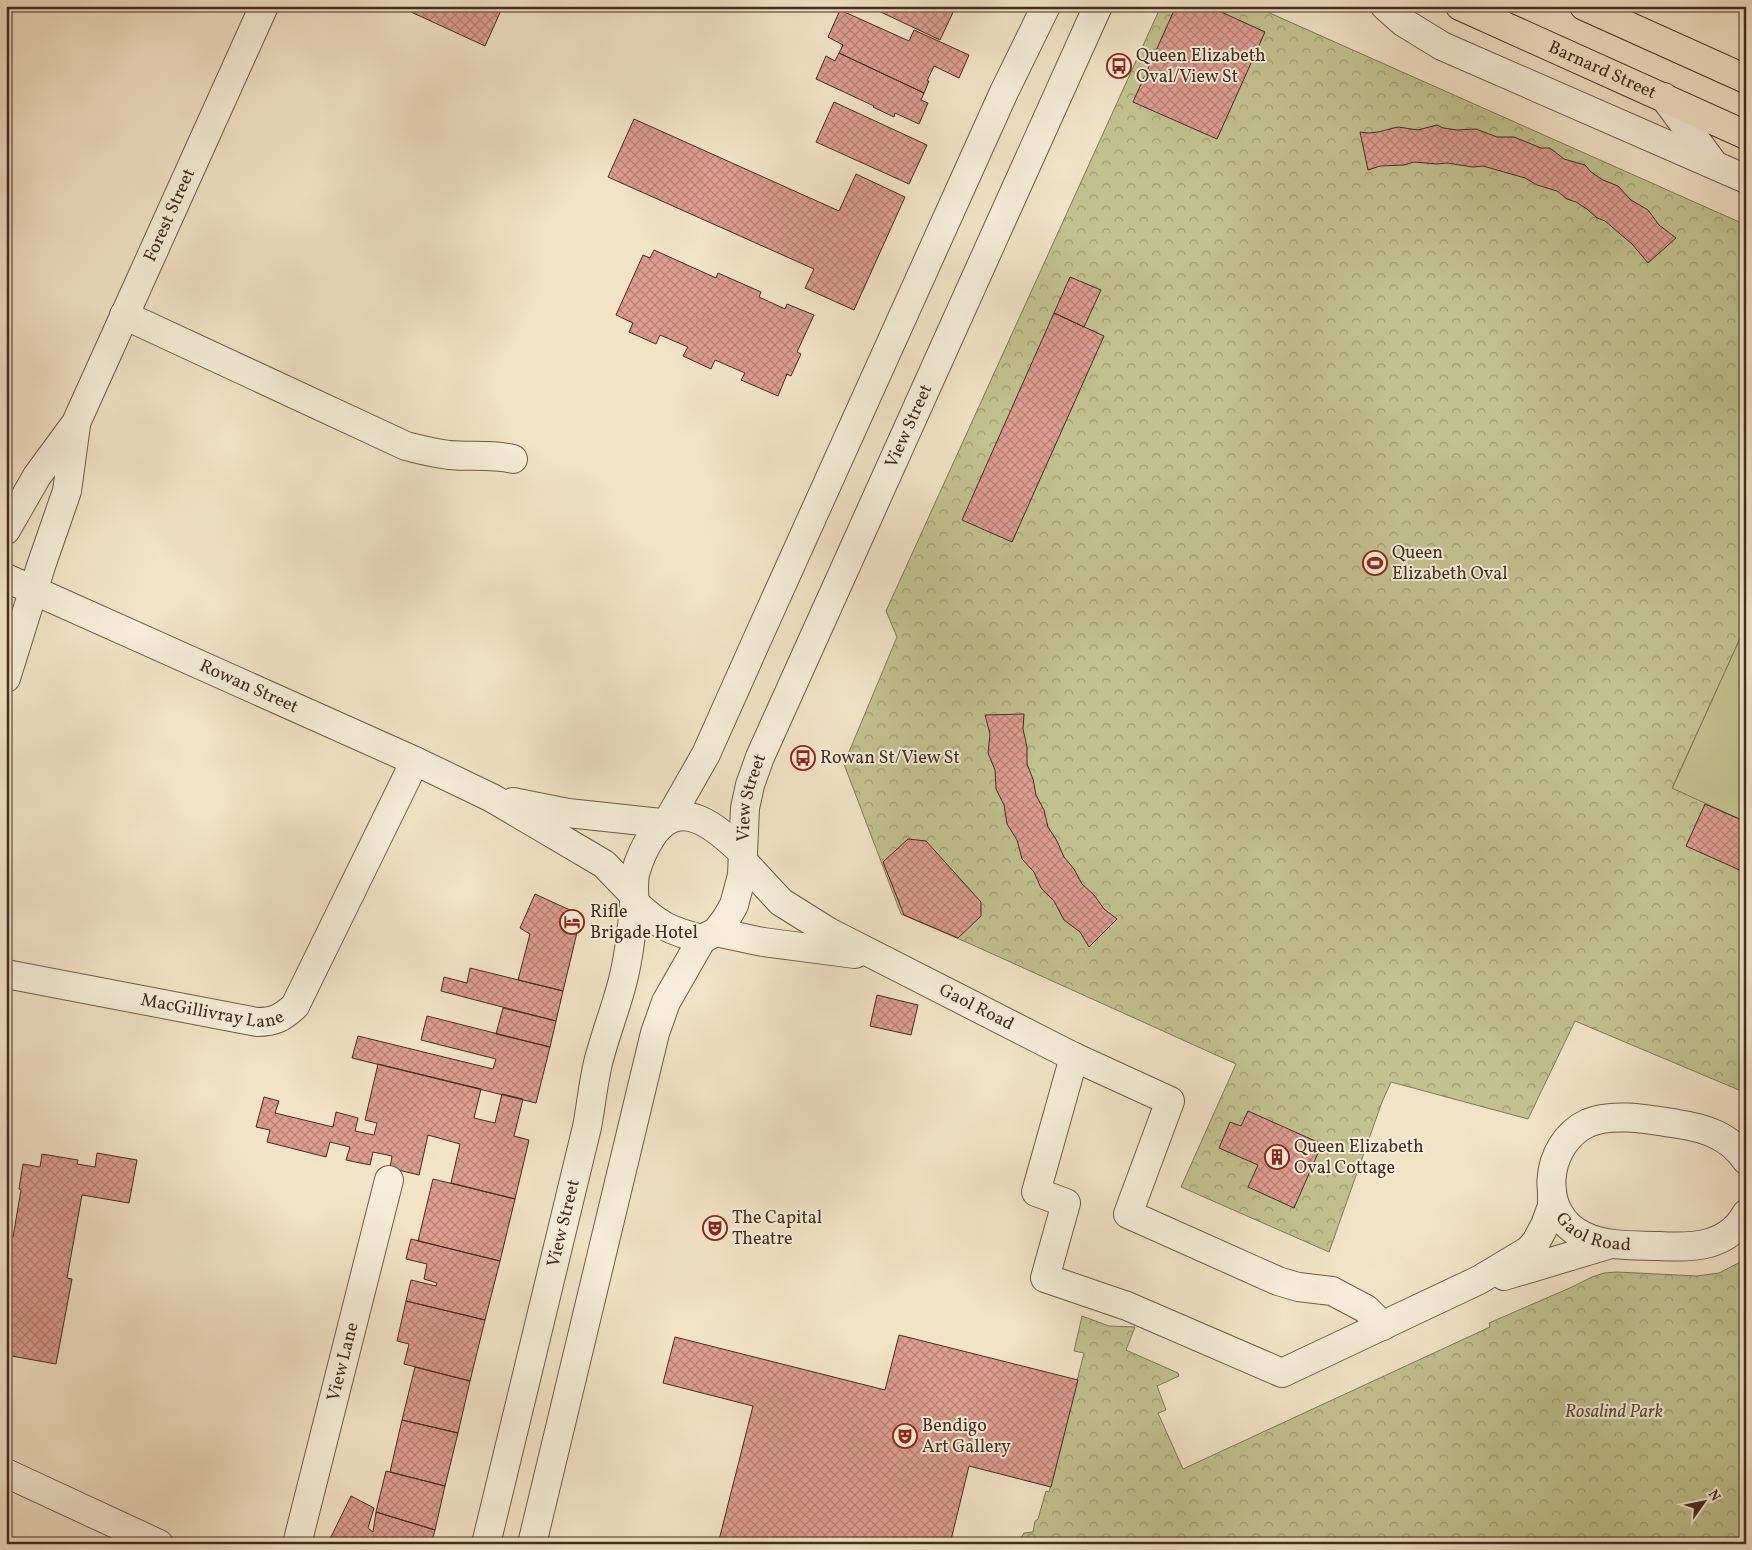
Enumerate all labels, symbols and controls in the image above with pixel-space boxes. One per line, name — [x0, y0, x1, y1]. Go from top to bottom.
street label: Barnard Street — [1544, 35, 1660, 105]
place label: Queen Elizabeth Oval/View St — [1136, 44, 1266, 90]
bus stop icon: Queen Elizabeth Oval/View St — [1106, 53, 1132, 79]
street label: Forest Street — [138, 165, 202, 266]
street label: View Street — [879, 380, 939, 472]
place label: Queen Elizabeth Oval — [1392, 541, 1508, 587]
sports icon: Queen Elizabeth Oval — [1362, 550, 1388, 576]
street label: Rowan Street — [195, 654, 302, 720]
bus stop icon: Rowan St/View St — [790, 745, 816, 771]
place label: Rowan St/View St — [820, 746, 960, 771]
street label: View Street — [731, 750, 773, 842]
place label: Rifle Brigade Hotel — [590, 900, 698, 946]
hotel icon: Rifle Brigade Hotel — [559, 909, 585, 935]
street label: Gaol Road — [935, 978, 1018, 1037]
street label: MacGillivray Lane — [139, 988, 289, 1035]
place label: Queen Elizabeth Oval Cottage — [1294, 1135, 1424, 1181]
building icon: Queen Elizabeth Oval Cottage — [1264, 1144, 1290, 1170]
street label: View Street — [541, 1177, 586, 1270]
place label: The Capital Theatre — [732, 1206, 822, 1252]
street label: Gaol Road — [1549, 1207, 1632, 1258]
theatre icon: The Capital Theatre — [702, 1215, 728, 1241]
street label: View Lane — [321, 1320, 365, 1404]
park label: Rosalind Park — [1565, 1400, 1663, 1425]
place label: Bendigo Art Gallery — [922, 1414, 1011, 1460]
theatre icon: Bendigo Art Gallery — [892, 1423, 918, 1449]
north arrow — [1680, 1478, 1730, 1528]
text: N — [1703, 1486, 1724, 1505]

